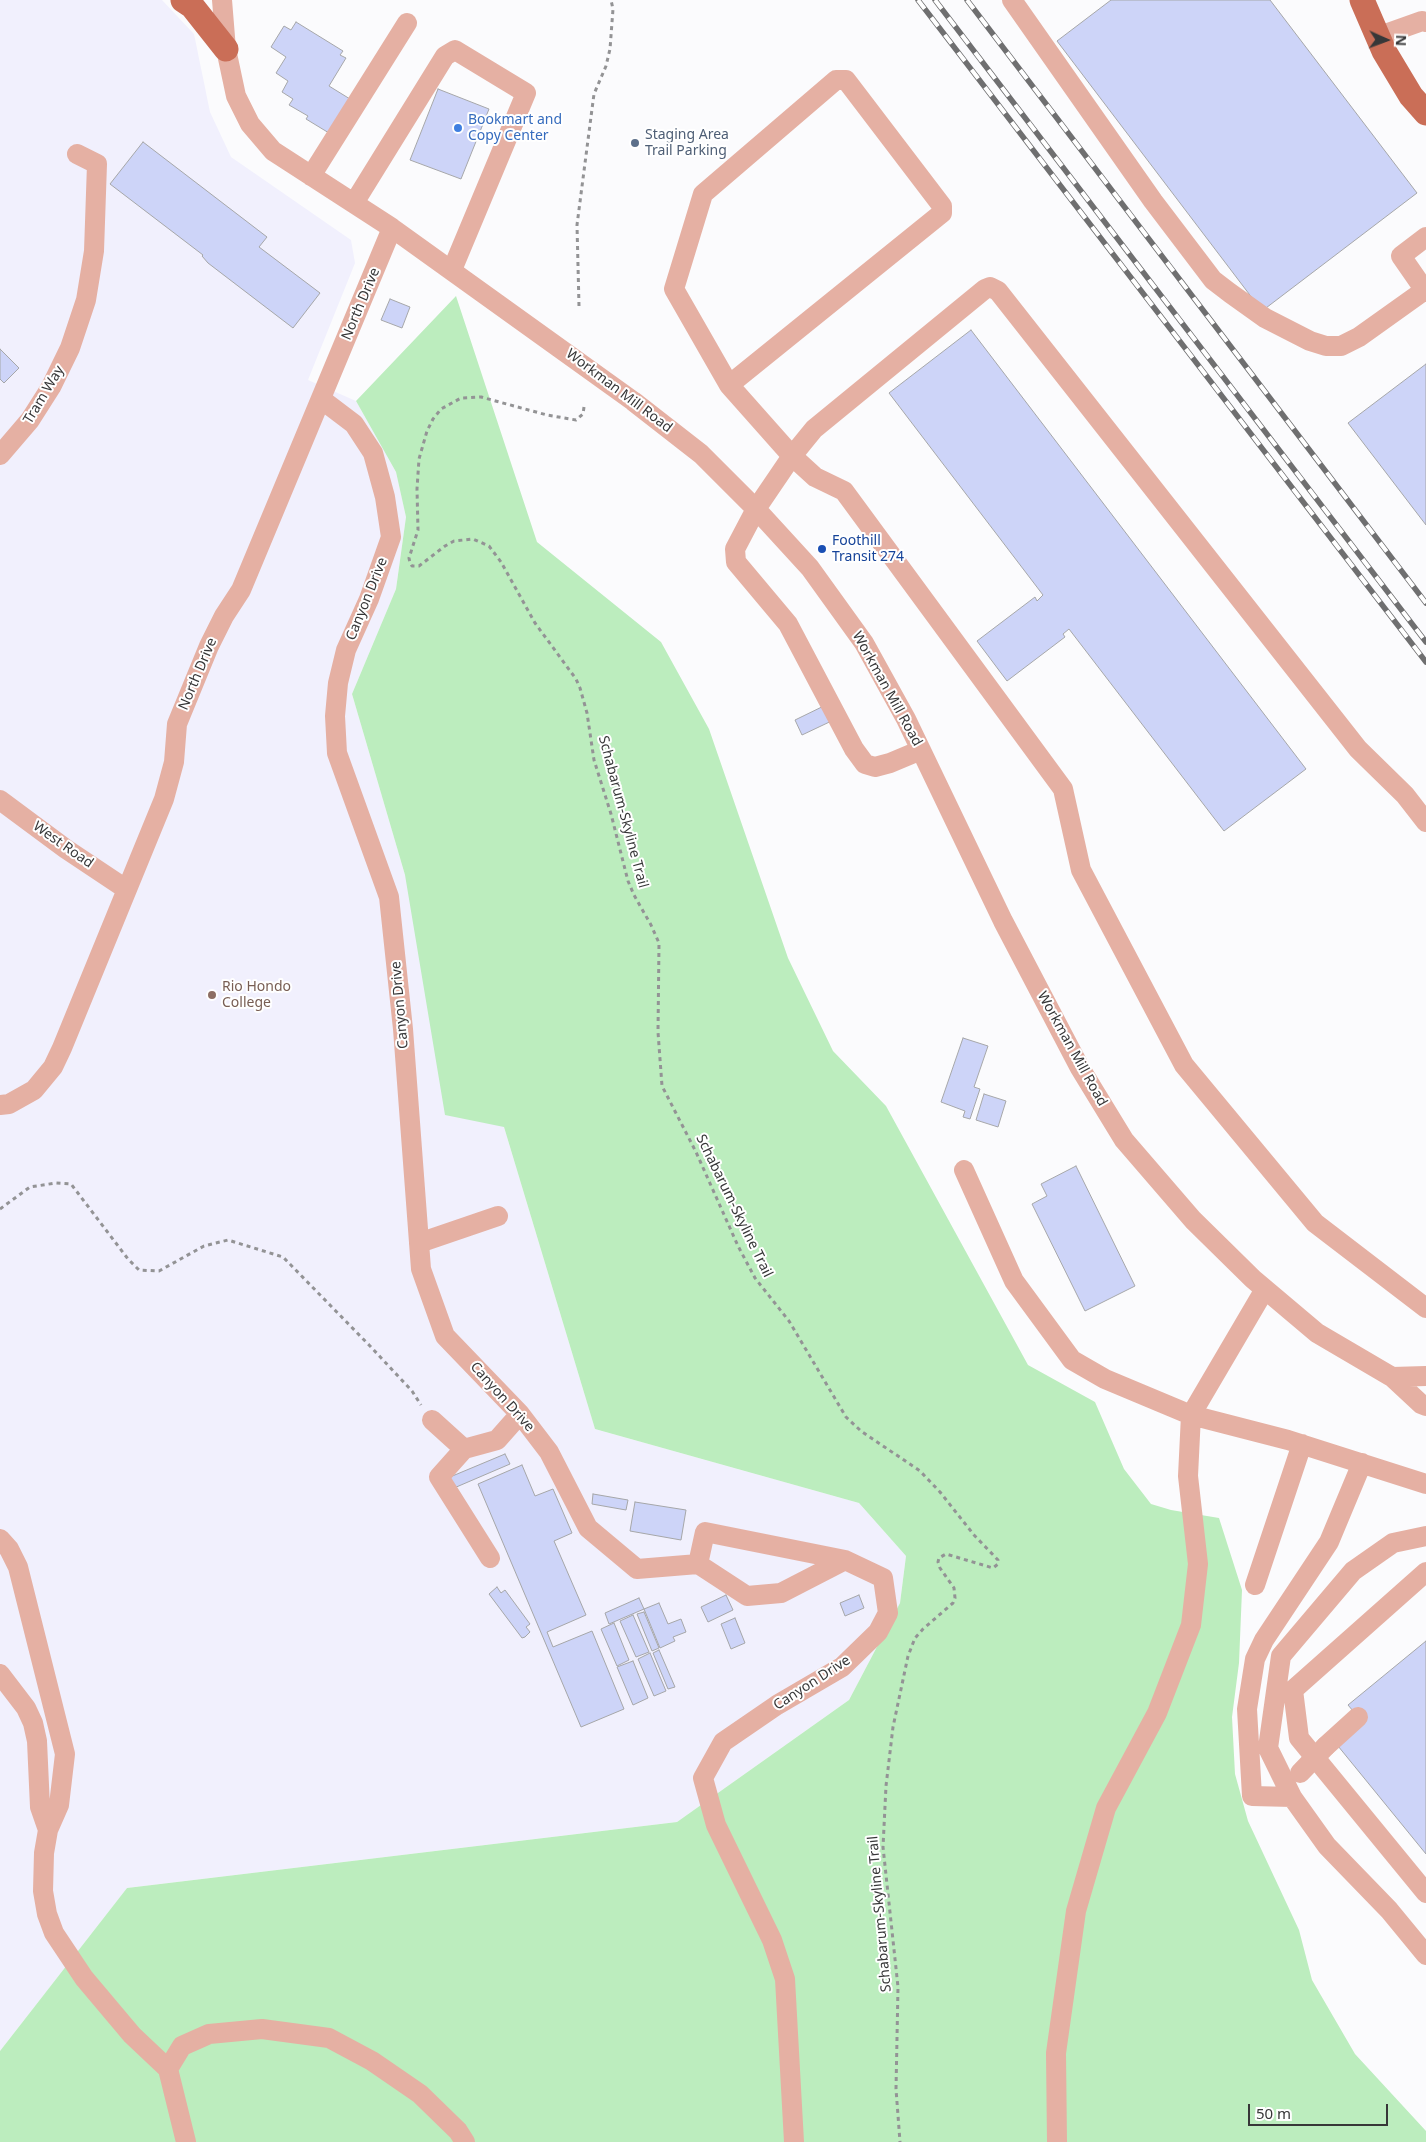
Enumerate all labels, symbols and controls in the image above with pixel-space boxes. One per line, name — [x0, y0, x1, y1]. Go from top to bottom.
north arrow — [1361, 15, 1411, 65]
text: N — [1392, 35, 1411, 47]
place label: Bookmart and Copy Center — [468, 112, 562, 144]
marker: Bookmart and Copy Center — [452, 122, 464, 134]
place label: Staging Area Trail Parking — [645, 127, 729, 160]
marker: Staging Area Trail Parking — [629, 137, 641, 149]
street label: North Drive — [338, 265, 384, 343]
street label: Workman Mill Road — [563, 346, 675, 436]
street label: Tram Way — [20, 363, 68, 427]
place label: Foothill Transit 274 — [832, 533, 904, 566]
marker: Foothill Transit 274 — [816, 543, 828, 555]
street label: Canyon Drive — [343, 555, 391, 643]
street label: Workman Mill Road — [848, 629, 926, 749]
street label: North Drive — [175, 635, 221, 713]
street label: Schabarum-Skyline Trail — [595, 734, 651, 890]
street label: West Road — [30, 818, 96, 872]
street label: Canyon Drive — [388, 960, 412, 1050]
place label: Rio Hondo College — [222, 979, 291, 1012]
marker: Rio Hondo College — [206, 989, 218, 1001]
street label: Workman Mill Road — [1033, 989, 1111, 1109]
street label: Schabarum-Skyline Trail — [692, 1132, 776, 1280]
street label: Canyon Drive — [466, 1359, 538, 1435]
street label: Canyon Drive — [771, 1652, 853, 1714]
street label: Schabarum-Skyline Trail — [865, 1835, 895, 1993]
scale bar — [1251, 2094, 1391, 2126]
text: 50 m — [1256, 2103, 1291, 2123]

